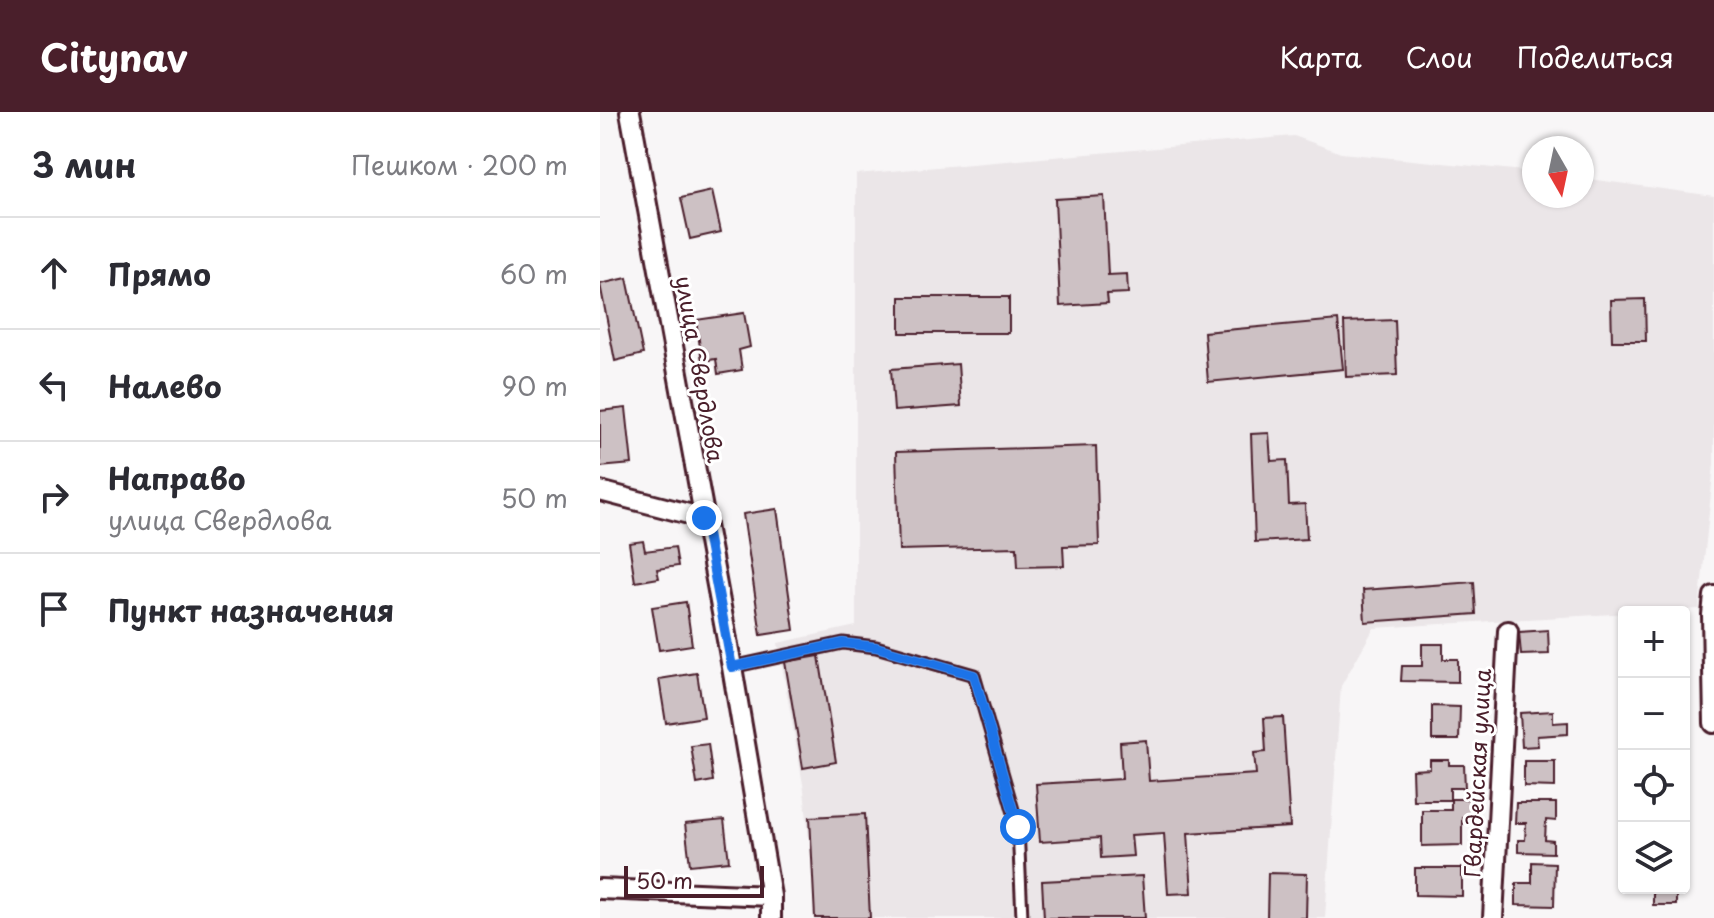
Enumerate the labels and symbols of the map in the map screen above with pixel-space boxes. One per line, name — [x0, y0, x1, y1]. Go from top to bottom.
north arrow — [1522, 136, 1594, 208]
street label: улица Свердлова — [668, 273, 734, 465]
route end — [686, 500, 722, 536]
street label: Гвардейская улица — [1454, 668, 1498, 878]
route start — [1000, 809, 1036, 845]
scale bar — [624, 862, 764, 898]

